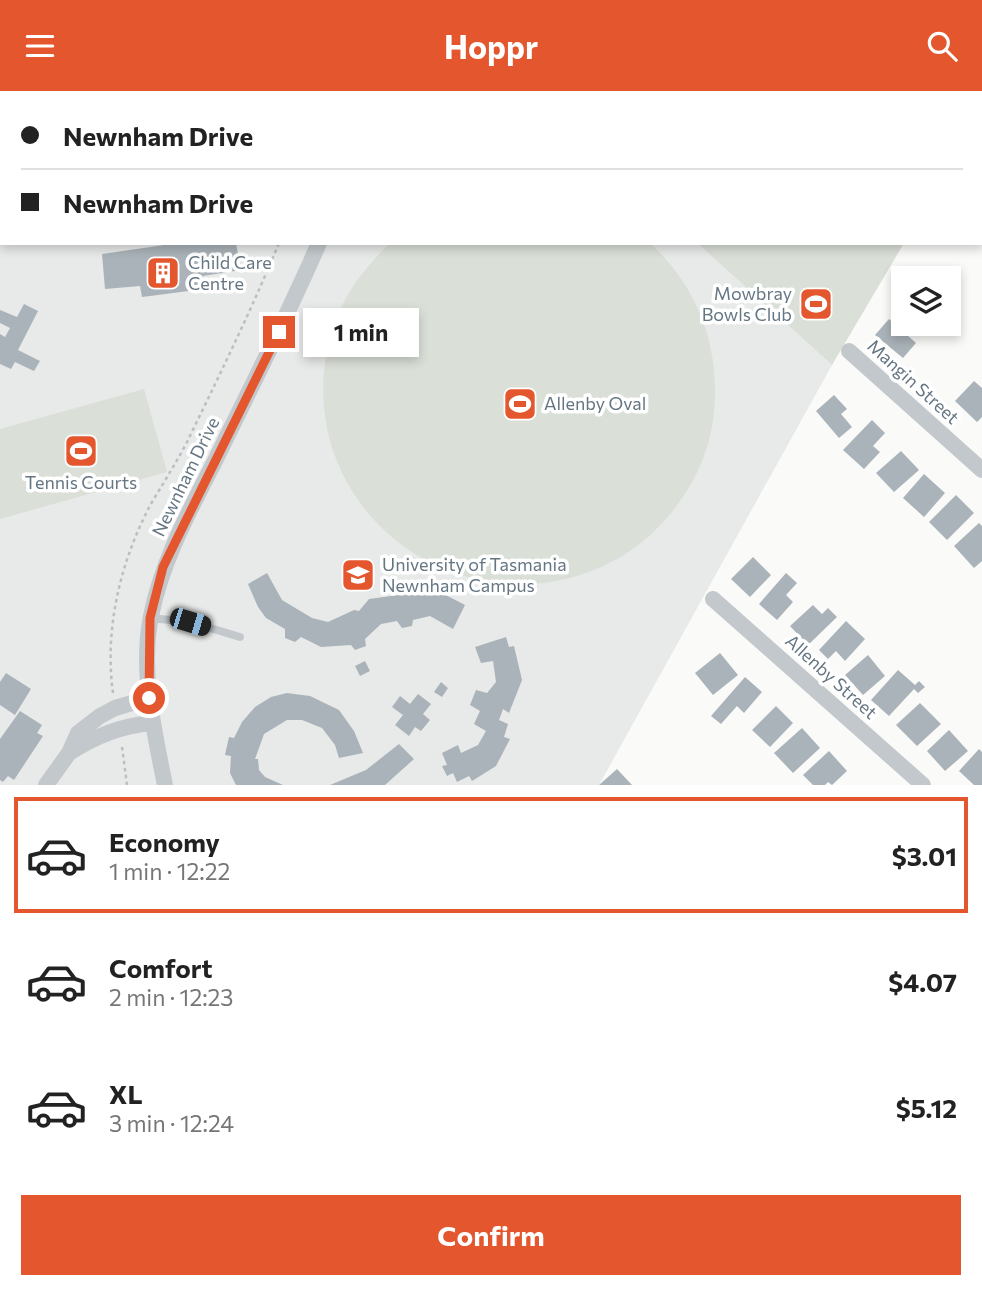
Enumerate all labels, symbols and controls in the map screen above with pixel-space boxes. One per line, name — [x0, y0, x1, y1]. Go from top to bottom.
text: Hoppr — [444, 26, 538, 66]
icon: menu — [21, 27, 59, 65]
icon: search — [923, 27, 961, 65]
text: Newnham Drive — [63, 120, 253, 151]
text: Newnham Drive — [63, 187, 253, 218]
place label: Child Care Centre — [188, 251, 272, 294]
building icon: Child Care Centre — [144, 254, 182, 292]
map controls — [891, 266, 961, 336]
button: layers — [891, 266, 961, 336]
place label: Mowbray Bowls Club — [702, 282, 792, 325]
sports icon: Mowbray Bowls Club — [797, 285, 835, 323]
callout: 1 min — [304, 307, 419, 357]
route end — [263, 316, 295, 348]
text: 1 min — [334, 318, 388, 346]
street label: Mangin Street — [863, 334, 964, 428]
sports icon: Allenby Oval — [501, 385, 539, 423]
place label: Allenby Oval — [544, 392, 646, 414]
street label: Newnham Drive — [147, 413, 223, 540]
sports icon: Tennis Courts — [62, 432, 100, 470]
place label: Tennis Courts — [25, 471, 137, 493]
place label: University of Tasmania Newnham Campus — [382, 553, 567, 596]
school or university icon: University of Tasmania Newnham Campus — [339, 556, 377, 594]
car — [167, 606, 214, 638]
street label: Allenby Street — [781, 629, 882, 723]
route start — [133, 682, 165, 714]
icon: car — [25, 824, 88, 887]
text: Economy — [109, 826, 220, 857]
text: $3.01 — [892, 840, 957, 871]
text: 1 min · 12:22 — [109, 857, 230, 885]
icon: car — [25, 950, 88, 1013]
text: Comfort — [109, 952, 212, 983]
text: $4.07 — [888, 966, 957, 997]
text: 2 min · 12:23 — [109, 983, 233, 1011]
icon: car — [25, 1076, 88, 1139]
text: XL — [109, 1078, 143, 1109]
text: $5.12 — [896, 1092, 957, 1123]
text: 3 min · 12:24 — [109, 1109, 234, 1137]
button: Confirm — [21, 1195, 961, 1275]

